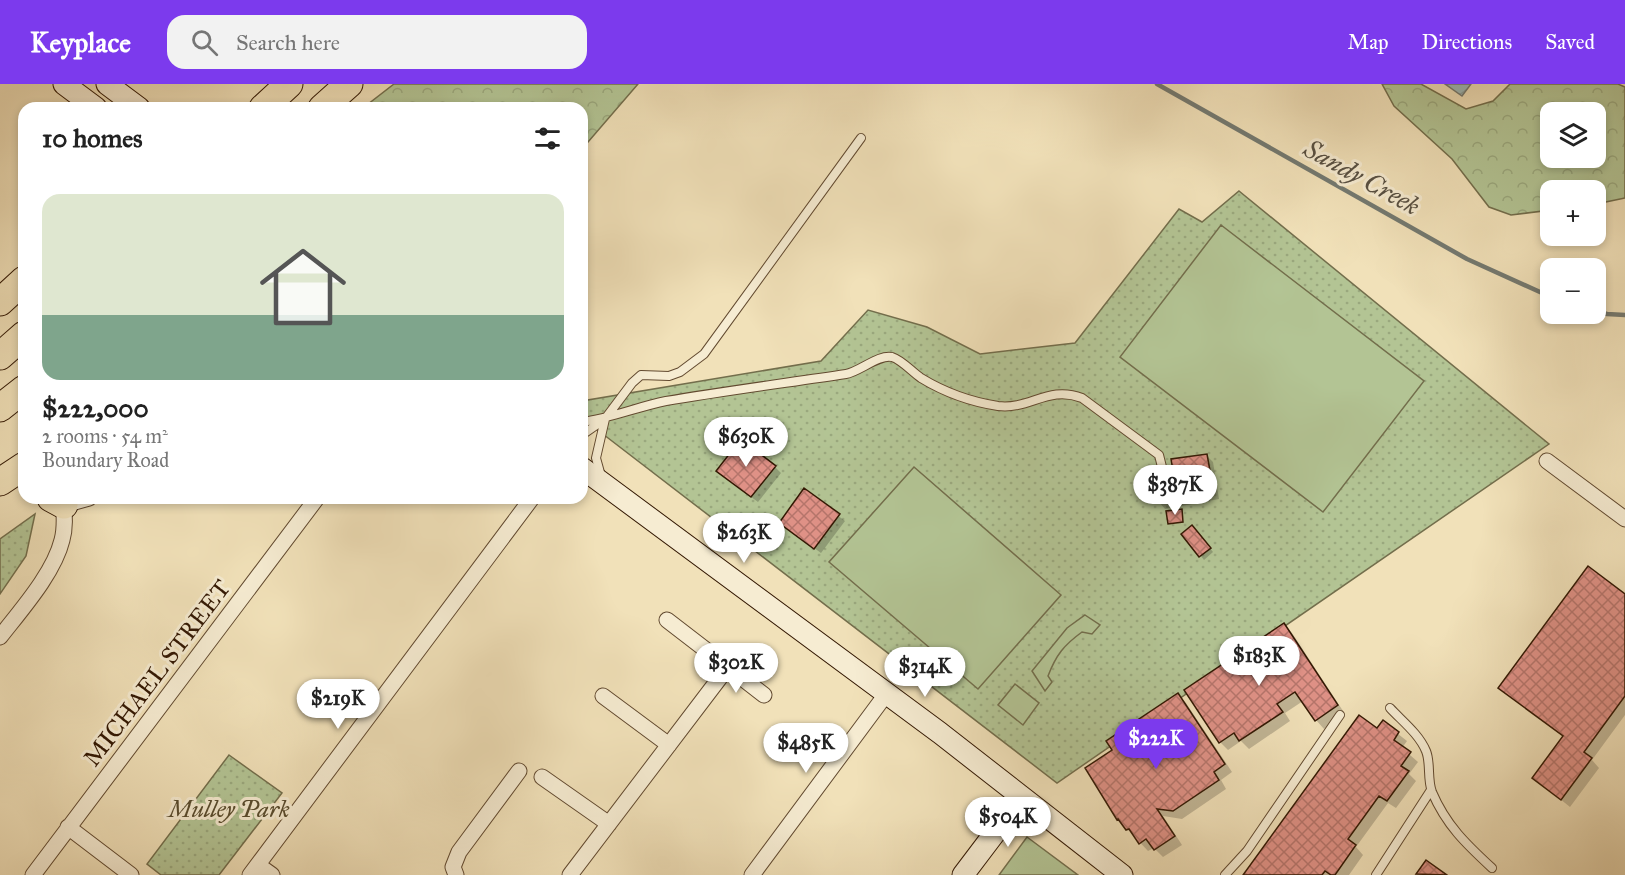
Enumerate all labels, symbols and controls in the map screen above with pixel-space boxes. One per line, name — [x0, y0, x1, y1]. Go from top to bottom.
search box — [167, 15, 587, 69]
text: Keyplace — [30, 25, 131, 60]
icon: search — [188, 26, 221, 59]
text: Search here — [236, 29, 340, 56]
text: Map — [1348, 29, 1389, 55]
text: Directions — [1422, 29, 1512, 55]
text: Saved — [1545, 29, 1595, 55]
map controls — [1540, 102, 1606, 324]
button: layers — [1540, 102, 1606, 168]
text: 10 homes — [42, 122, 143, 154]
icon: filters — [531, 122, 564, 155]
water label: Sandy Creek — [1298, 132, 1426, 222]
button: + — [1540, 180, 1606, 246]
icon: home — [249, 233, 357, 341]
button: − — [1540, 258, 1606, 324]
text: $222,000 — [42, 392, 149, 424]
pin: $630K — [704, 417, 788, 468]
text: 2 rooms · 54 m² — [42, 424, 168, 448]
text: $630K — [718, 424, 774, 448]
text: Boundary Road — [42, 448, 169, 472]
pin: $387K — [1133, 465, 1217, 516]
text: $387K — [1147, 472, 1203, 496]
pin: $263K — [702, 513, 786, 564]
text: $263K — [717, 520, 771, 544]
street label: MICHAEL STREET — [77, 574, 237, 772]
pin: $183K — [1217, 636, 1301, 687]
pin: $302K — [694, 643, 778, 694]
text: $183K — [1233, 643, 1285, 667]
pin: $314K — [883, 647, 967, 698]
text: $302K — [708, 650, 764, 674]
text: $314K — [898, 654, 952, 678]
pin: $219K — [296, 679, 380, 730]
text: $219K — [311, 686, 365, 710]
pin: $222K — [1114, 719, 1198, 770]
pin: $485K — [764, 723, 848, 774]
text: $222K — [1128, 726, 1184, 750]
text: $485K — [777, 730, 835, 754]
park label: Mulley Park — [166, 794, 290, 824]
pin: $504K — [966, 797, 1050, 848]
text: $504K — [979, 804, 1037, 828]

